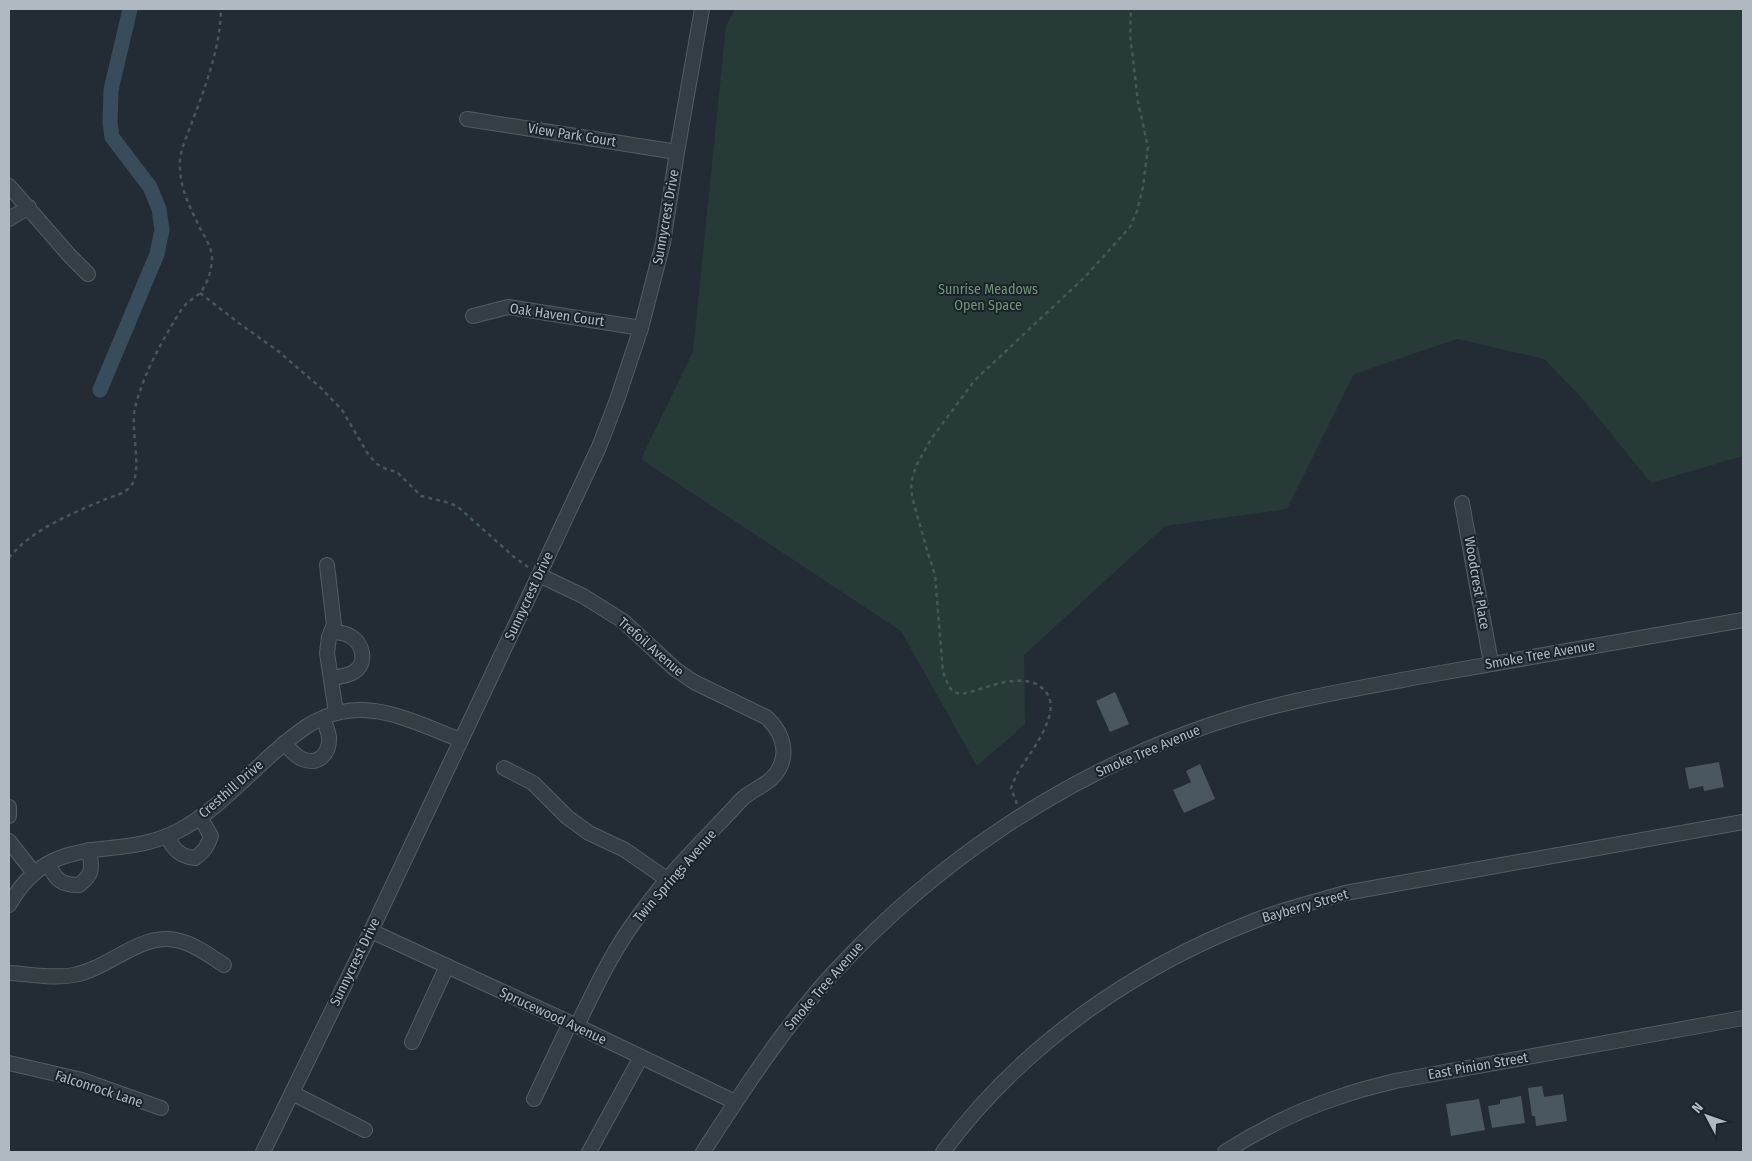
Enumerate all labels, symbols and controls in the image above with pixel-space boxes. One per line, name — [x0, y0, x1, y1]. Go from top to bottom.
street label: View Park Court — [527, 120, 618, 150]
street label: Sunnycrest Drive — [649, 168, 683, 266]
park label: Sunrise Meadows Open Space — [938, 281, 1038, 314]
street label: Oak Haven Court — [509, 300, 606, 330]
street label: Woodcrest Place — [1460, 535, 1494, 631]
street label: Sunnycrest Drive — [501, 549, 557, 643]
street label: Trefoil Avenue — [615, 614, 687, 680]
street label: Smoke Tree Avenue — [1484, 637, 1596, 673]
street label: Smoke Tree Avenue — [1093, 721, 1203, 781]
street label: Cresthill Drive — [195, 756, 267, 822]
street label: Twin Springs Avenue — [630, 826, 720, 926]
street label: Bayberry Street — [1260, 885, 1350, 926]
street label: Sunnycrest Drive — [326, 915, 384, 1009]
street label: Smoke Tree Avenue — [781, 938, 867, 1034]
street label: Sprucewood Avenue — [497, 984, 609, 1048]
street label: East Pinion Street — [1427, 1049, 1530, 1083]
street label: Falconrock Lane — [53, 1067, 145, 1111]
north arrow — [1682, 1091, 1732, 1141]
text: N — [1688, 1099, 1707, 1117]

